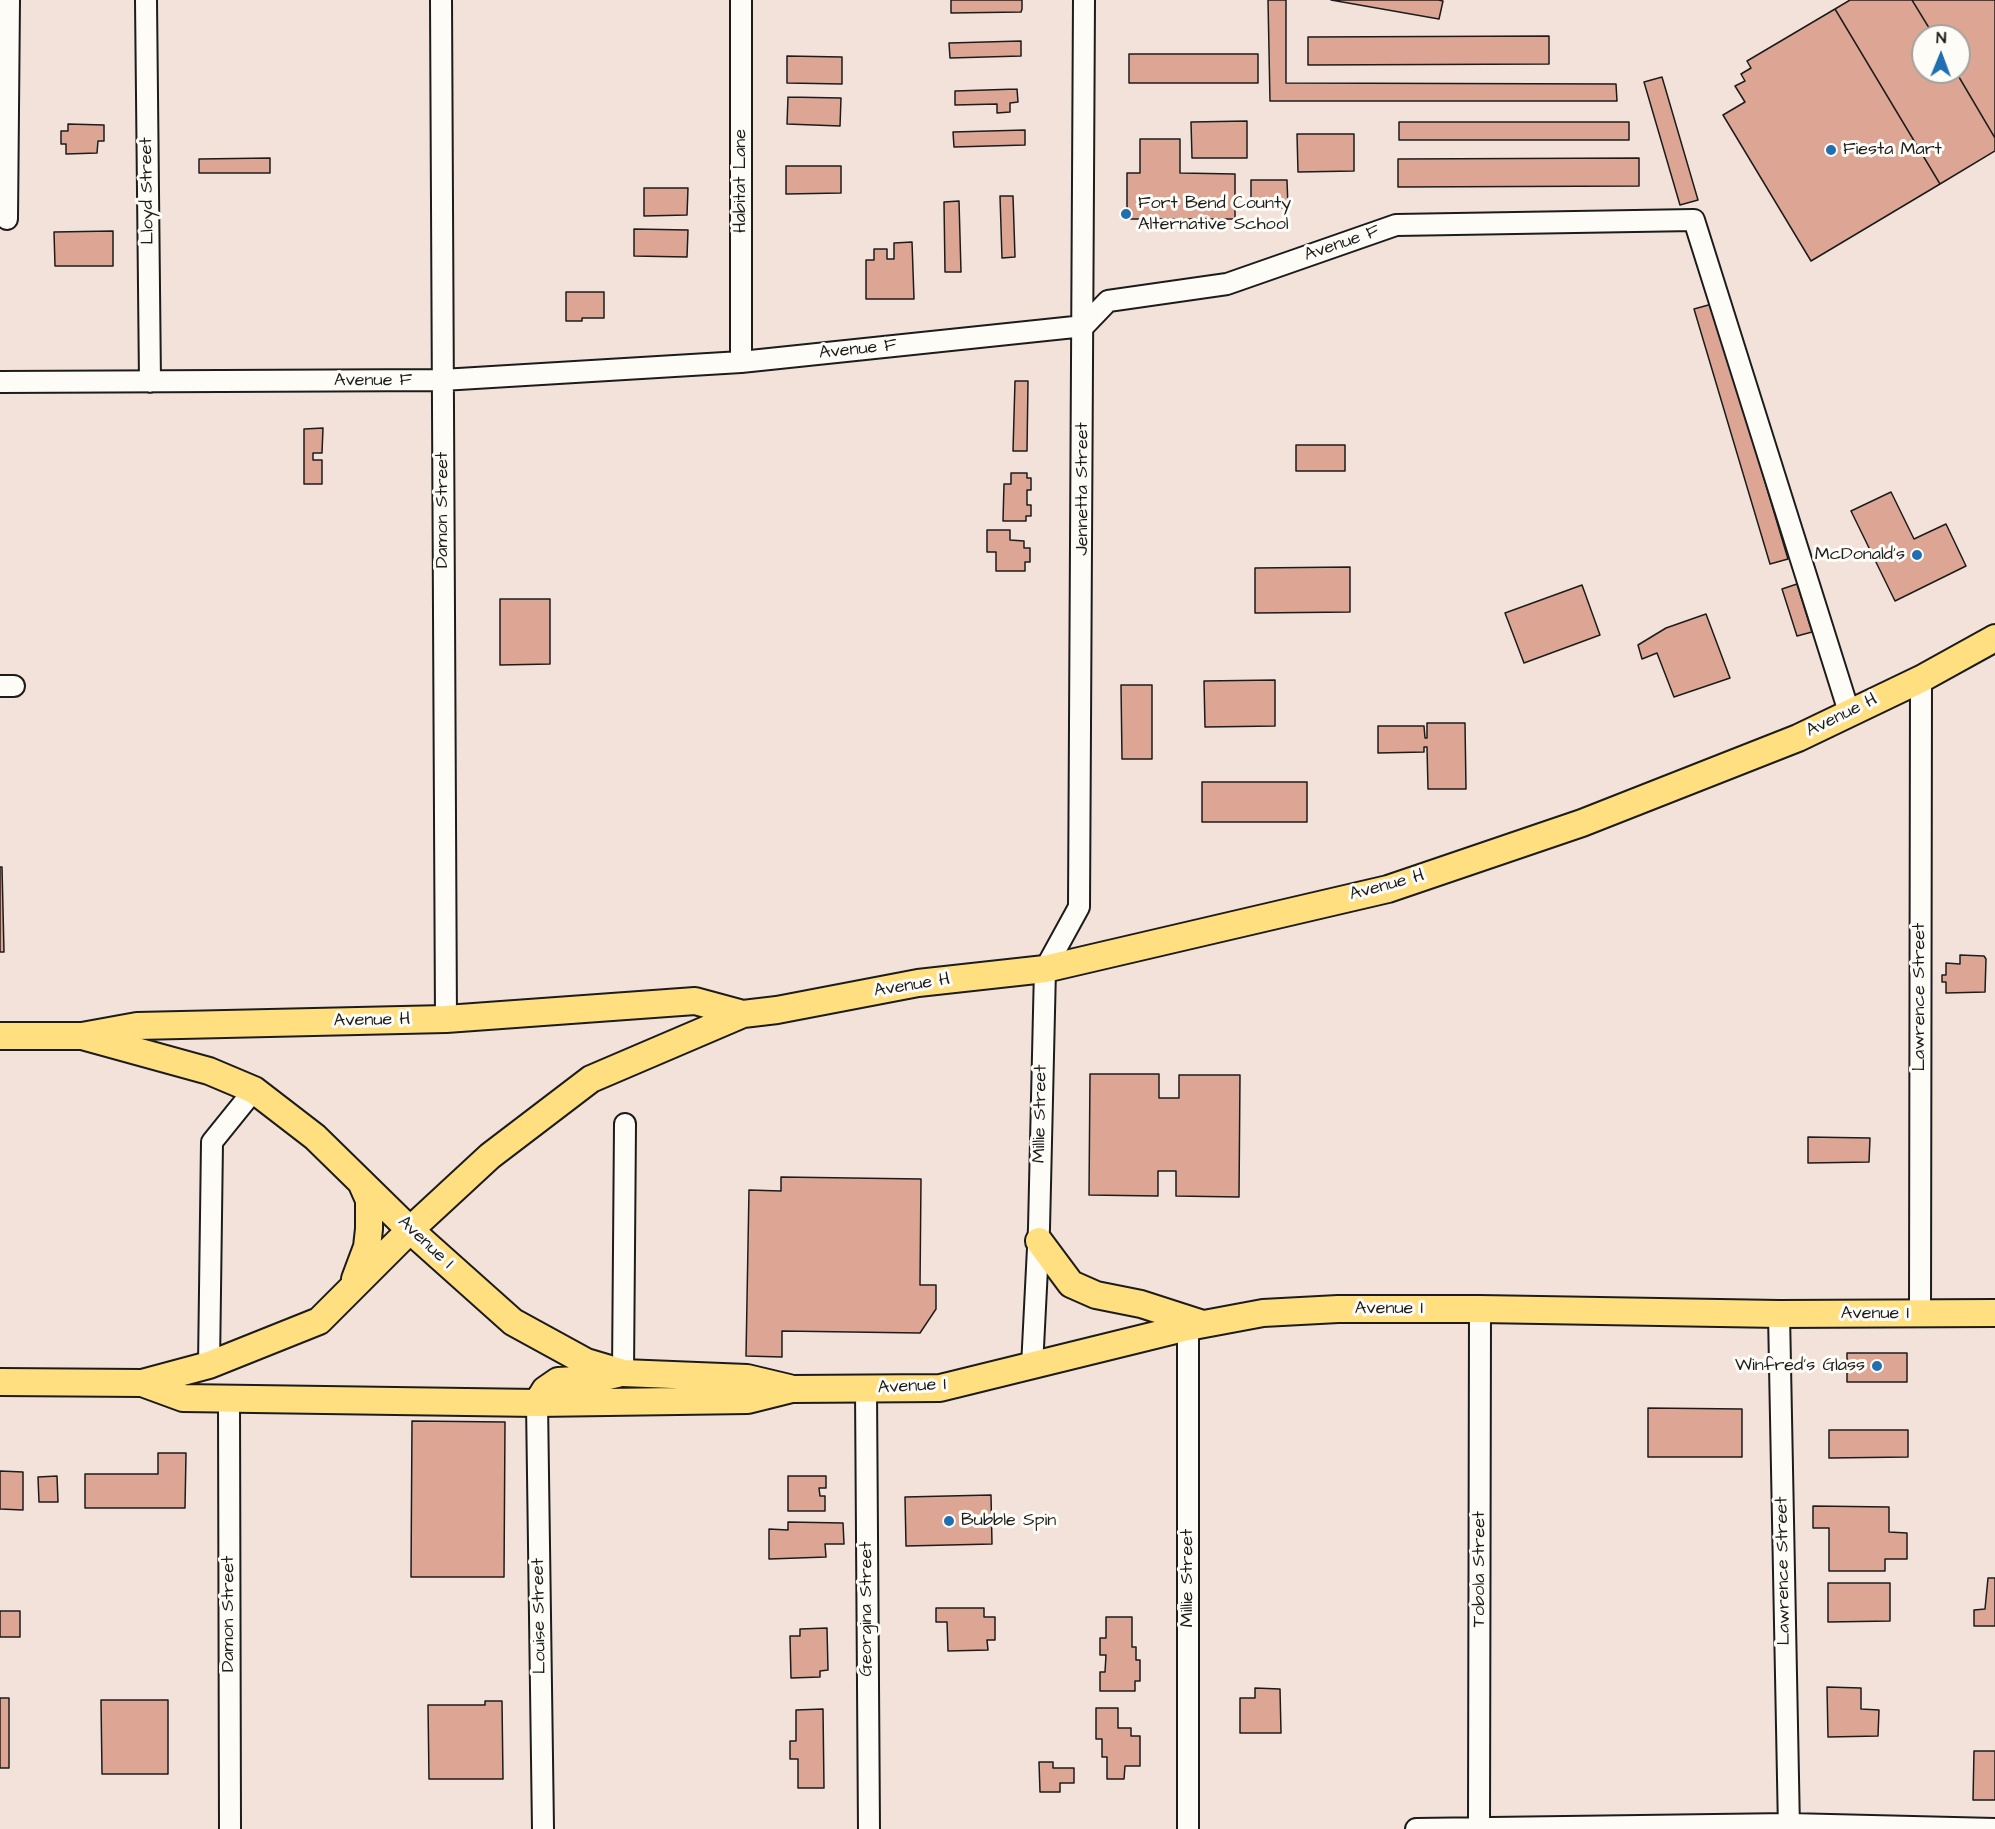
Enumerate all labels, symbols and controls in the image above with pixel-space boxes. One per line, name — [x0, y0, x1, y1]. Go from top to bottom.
north arrow — [1911, 24, 1971, 84]
text: N — [1936, 27, 1946, 49]
street label: Habitat Lane — [730, 129, 752, 233]
street label: Lloyd Street — [136, 137, 160, 245]
place label: Fiesta Mart — [1843, 139, 1942, 161]
marker: Fiesta Mart — [1824, 143, 1838, 157]
place label: Fort Bend County Alternative School — [1138, 193, 1291, 236]
marker: Fort Bend County Alternative School — [1119, 207, 1133, 221]
street label: Avenue F — [1302, 221, 1382, 267]
street label: Avenue F — [818, 335, 898, 365]
street label: Avenue F — [334, 370, 412, 392]
street label: Jennetta Street — [1072, 422, 1094, 556]
street label: Damon Street — [432, 452, 454, 568]
place label: McDonald's — [1815, 544, 1905, 566]
marker: McDonald's — [1910, 548, 1924, 562]
street label: Avenue H — [1803, 690, 1881, 742]
street label: Avenue H — [1347, 866, 1427, 906]
street label: Lawrence Street — [1909, 923, 1931, 1071]
street label: Avenue H — [872, 969, 952, 1003]
street label: Avenue H — [334, 1010, 410, 1032]
street label: Millie Street — [1029, 1065, 1053, 1163]
street label: Avenue I — [393, 1212, 457, 1274]
street label: Avenue I — [1355, 1298, 1423, 1320]
street label: Avenue I — [1841, 1303, 1909, 1325]
place label: Winfred's Glass — [1735, 1355, 1865, 1377]
marker: Winfred's Glass — [1870, 1359, 1884, 1373]
street label: Avenue I — [877, 1374, 947, 1400]
street label: Lawrence Street — [1772, 1496, 1796, 1646]
place label: Bubble Spin — [961, 1510, 1056, 1532]
street label: Tobola Street — [1469, 1511, 1491, 1627]
marker: Bubble Spin — [942, 1514, 956, 1528]
street label: Millie Street — [1177, 1529, 1199, 1627]
street label: Georgina Street — [856, 1541, 878, 1677]
street label: Damon Street — [218, 1556, 240, 1672]
street label: Louise Street — [528, 1558, 552, 1674]

